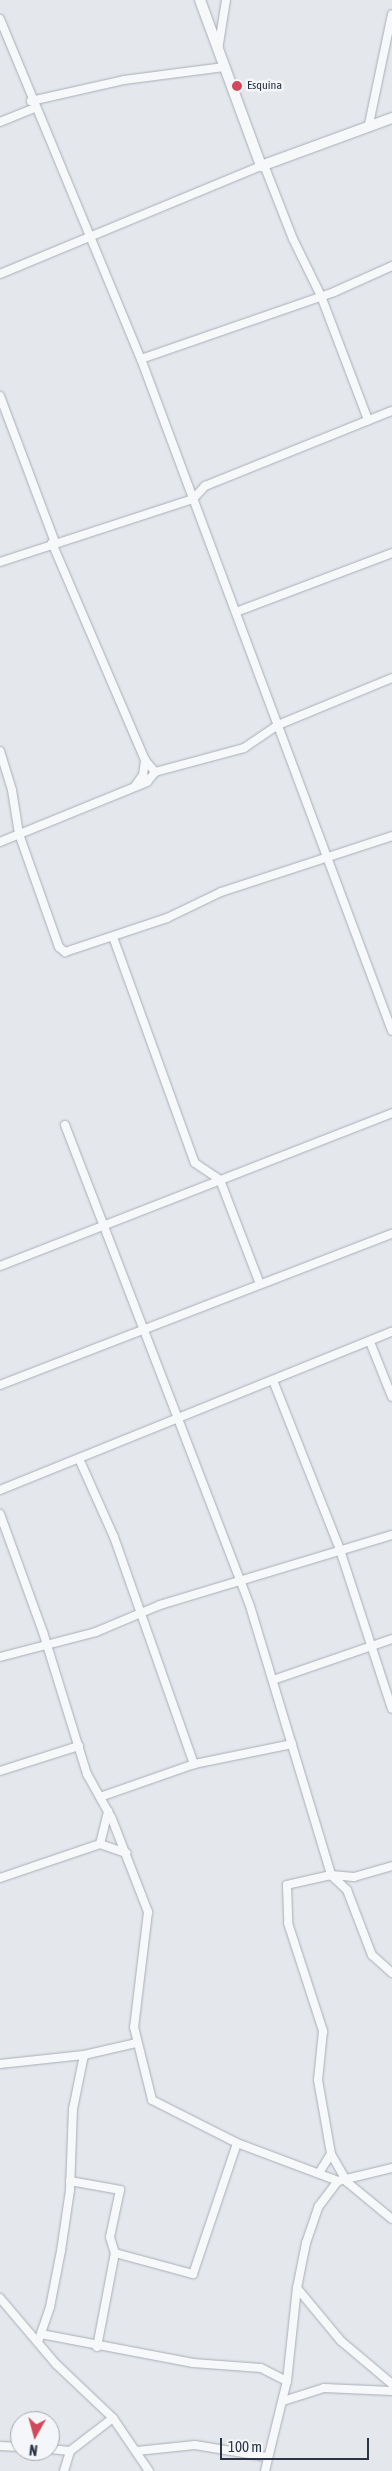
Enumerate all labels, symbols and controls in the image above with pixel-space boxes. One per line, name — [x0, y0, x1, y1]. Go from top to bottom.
place label: Esquina — [247, 79, 282, 93]
marker: Esquina — [231, 80, 243, 92]
north arrow — [10, 2411, 60, 2461]
scale bar — [222, 2428, 371, 2460]
text: 100 m — [228, 2438, 262, 2455]
text: N — [28, 2441, 38, 2458]

